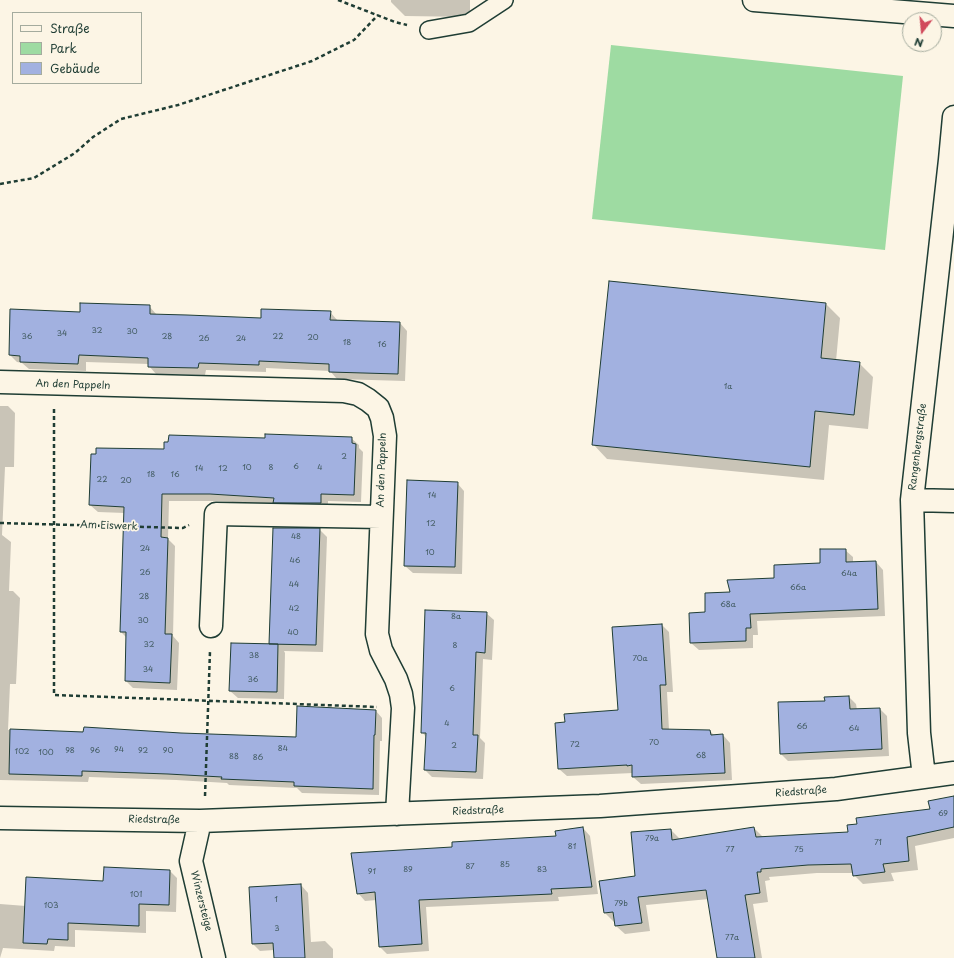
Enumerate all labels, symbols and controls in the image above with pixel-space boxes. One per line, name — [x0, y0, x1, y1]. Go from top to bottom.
legend — [12, 12, 142, 84]
north arrow — [902, 12, 942, 52]
text: Straße — [50, 19, 90, 37]
text: N — [912, 34, 925, 52]
text: Park — [50, 39, 77, 57]
text: Gebäude — [50, 59, 100, 77]
house number: 32 — [92, 326, 102, 336]
house number: 30 — [126, 327, 138, 337]
house number: 34 — [57, 329, 67, 339]
house number: 36 — [22, 332, 32, 342]
house number: 28 — [162, 332, 172, 342]
house number: 22 — [273, 332, 283, 342]
house number: 20 — [307, 333, 319, 343]
house number: 26 — [199, 334, 209, 344]
house number: 24 — [236, 334, 246, 344]
house number: 18 — [343, 338, 351, 348]
house number: 16 — [377, 340, 387, 350]
street label: An den Pappeln — [35, 378, 111, 392]
house number: 1a — [724, 382, 732, 392]
street label: Rangenbergstraße — [907, 403, 929, 491]
street label: An den Pappeln — [375, 432, 389, 508]
house number: 2 — [341, 452, 347, 462]
house number: 6 — [293, 462, 299, 472]
house number: 10 — [242, 463, 252, 473]
house number: 8 — [269, 463, 273, 473]
house number: 4 — [317, 463, 323, 473]
house number: 14 — [195, 464, 203, 474]
house number: 12 — [218, 464, 228, 474]
house number: 18 — [147, 470, 155, 480]
house number: 16 — [170, 470, 180, 480]
house number: 22 — [97, 475, 107, 485]
house number: 20 — [120, 476, 132, 486]
house number: 14 — [428, 491, 436, 501]
street label: Am Eiswerk — [80, 519, 138, 533]
house number: 12 — [426, 519, 436, 529]
house number: 48 — [291, 532, 301, 542]
house number: 24 — [140, 544, 150, 554]
house number: 10 — [425, 548, 435, 558]
house number: 46 — [290, 556, 300, 566]
house number: 26 — [140, 568, 150, 578]
house number: 64a — [841, 569, 857, 579]
house number: 44 — [289, 580, 299, 590]
house number: 66a — [790, 583, 806, 593]
house number: 28 — [139, 592, 149, 602]
house number: 68a — [720, 600, 736, 610]
house number: 42 — [289, 604, 299, 614]
house number: 8a — [451, 612, 461, 622]
house number: 30 — [137, 616, 149, 626]
house number: 40 — [287, 628, 299, 638]
house number: 32 — [144, 640, 154, 650]
house number: 8 — [453, 641, 457, 651]
house number: 38 — [249, 651, 259, 661]
house number: 70a — [632, 654, 648, 664]
house number: 34 — [143, 665, 153, 675]
house number: 36 — [248, 675, 258, 685]
house number: 6 — [449, 684, 455, 694]
house number: 4 — [444, 719, 450, 729]
house number: 66 — [796, 722, 808, 732]
house number: 64 — [849, 724, 859, 734]
house number: 70 — [649, 738, 659, 748]
house number: 72 — [570, 740, 580, 750]
house number: 2 — [451, 741, 457, 751]
house number: 84 — [278, 744, 288, 754]
house number: 94 — [114, 745, 124, 755]
house number: 98 — [65, 746, 75, 756]
house number: 96 — [90, 746, 100, 756]
house number: 92 — [138, 746, 148, 756]
house number: 90 — [163, 746, 173, 756]
house number: 102 — [15, 747, 29, 757]
house number: 100 — [38, 748, 54, 758]
house number: 68 — [696, 751, 706, 761]
house number: 88 — [229, 752, 239, 762]
house number: 86 — [253, 753, 263, 763]
street label: Riedstraße — [775, 784, 827, 800]
street label: Riedstraße — [452, 804, 504, 818]
house number: 69 — [938, 809, 948, 819]
street label: Riedstraße — [128, 814, 180, 826]
house number: 79a — [645, 834, 659, 844]
house number: 71 — [874, 838, 882, 848]
house number: 81 — [568, 842, 576, 852]
house number: 77 — [726, 845, 734, 855]
house number: 75 — [794, 845, 804, 855]
house number: 85 — [500, 860, 510, 870]
house number: 87 — [465, 862, 475, 872]
house number: 89 — [403, 865, 413, 875]
house number: 83 — [537, 865, 547, 875]
house number: 91 — [368, 867, 376, 877]
street label: Winzersteige — [188, 870, 214, 932]
house number: 101 — [130, 890, 142, 900]
house number: 1 — [274, 895, 278, 905]
house number: 79b — [614, 899, 628, 909]
house number: 103 — [44, 901, 58, 911]
house number: 3 — [274, 924, 280, 934]
house number: 77a — [725, 933, 739, 943]

